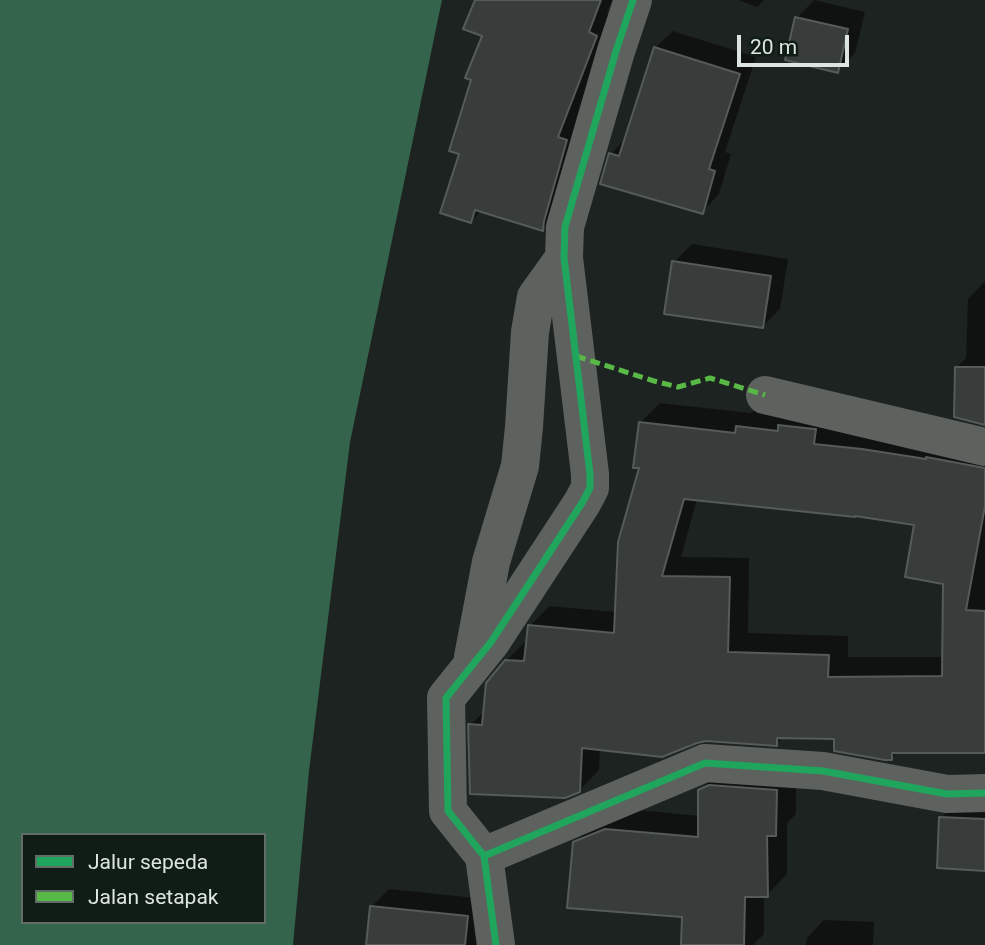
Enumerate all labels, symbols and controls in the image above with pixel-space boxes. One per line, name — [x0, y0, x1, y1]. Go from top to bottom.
scale bar — [740, 21, 852, 65]
text: 20 m — [750, 35, 797, 59]
legend — [21, 833, 266, 924]
text: Jalur sepeda — [88, 850, 208, 874]
text: Jalan setapak — [88, 885, 218, 909]

